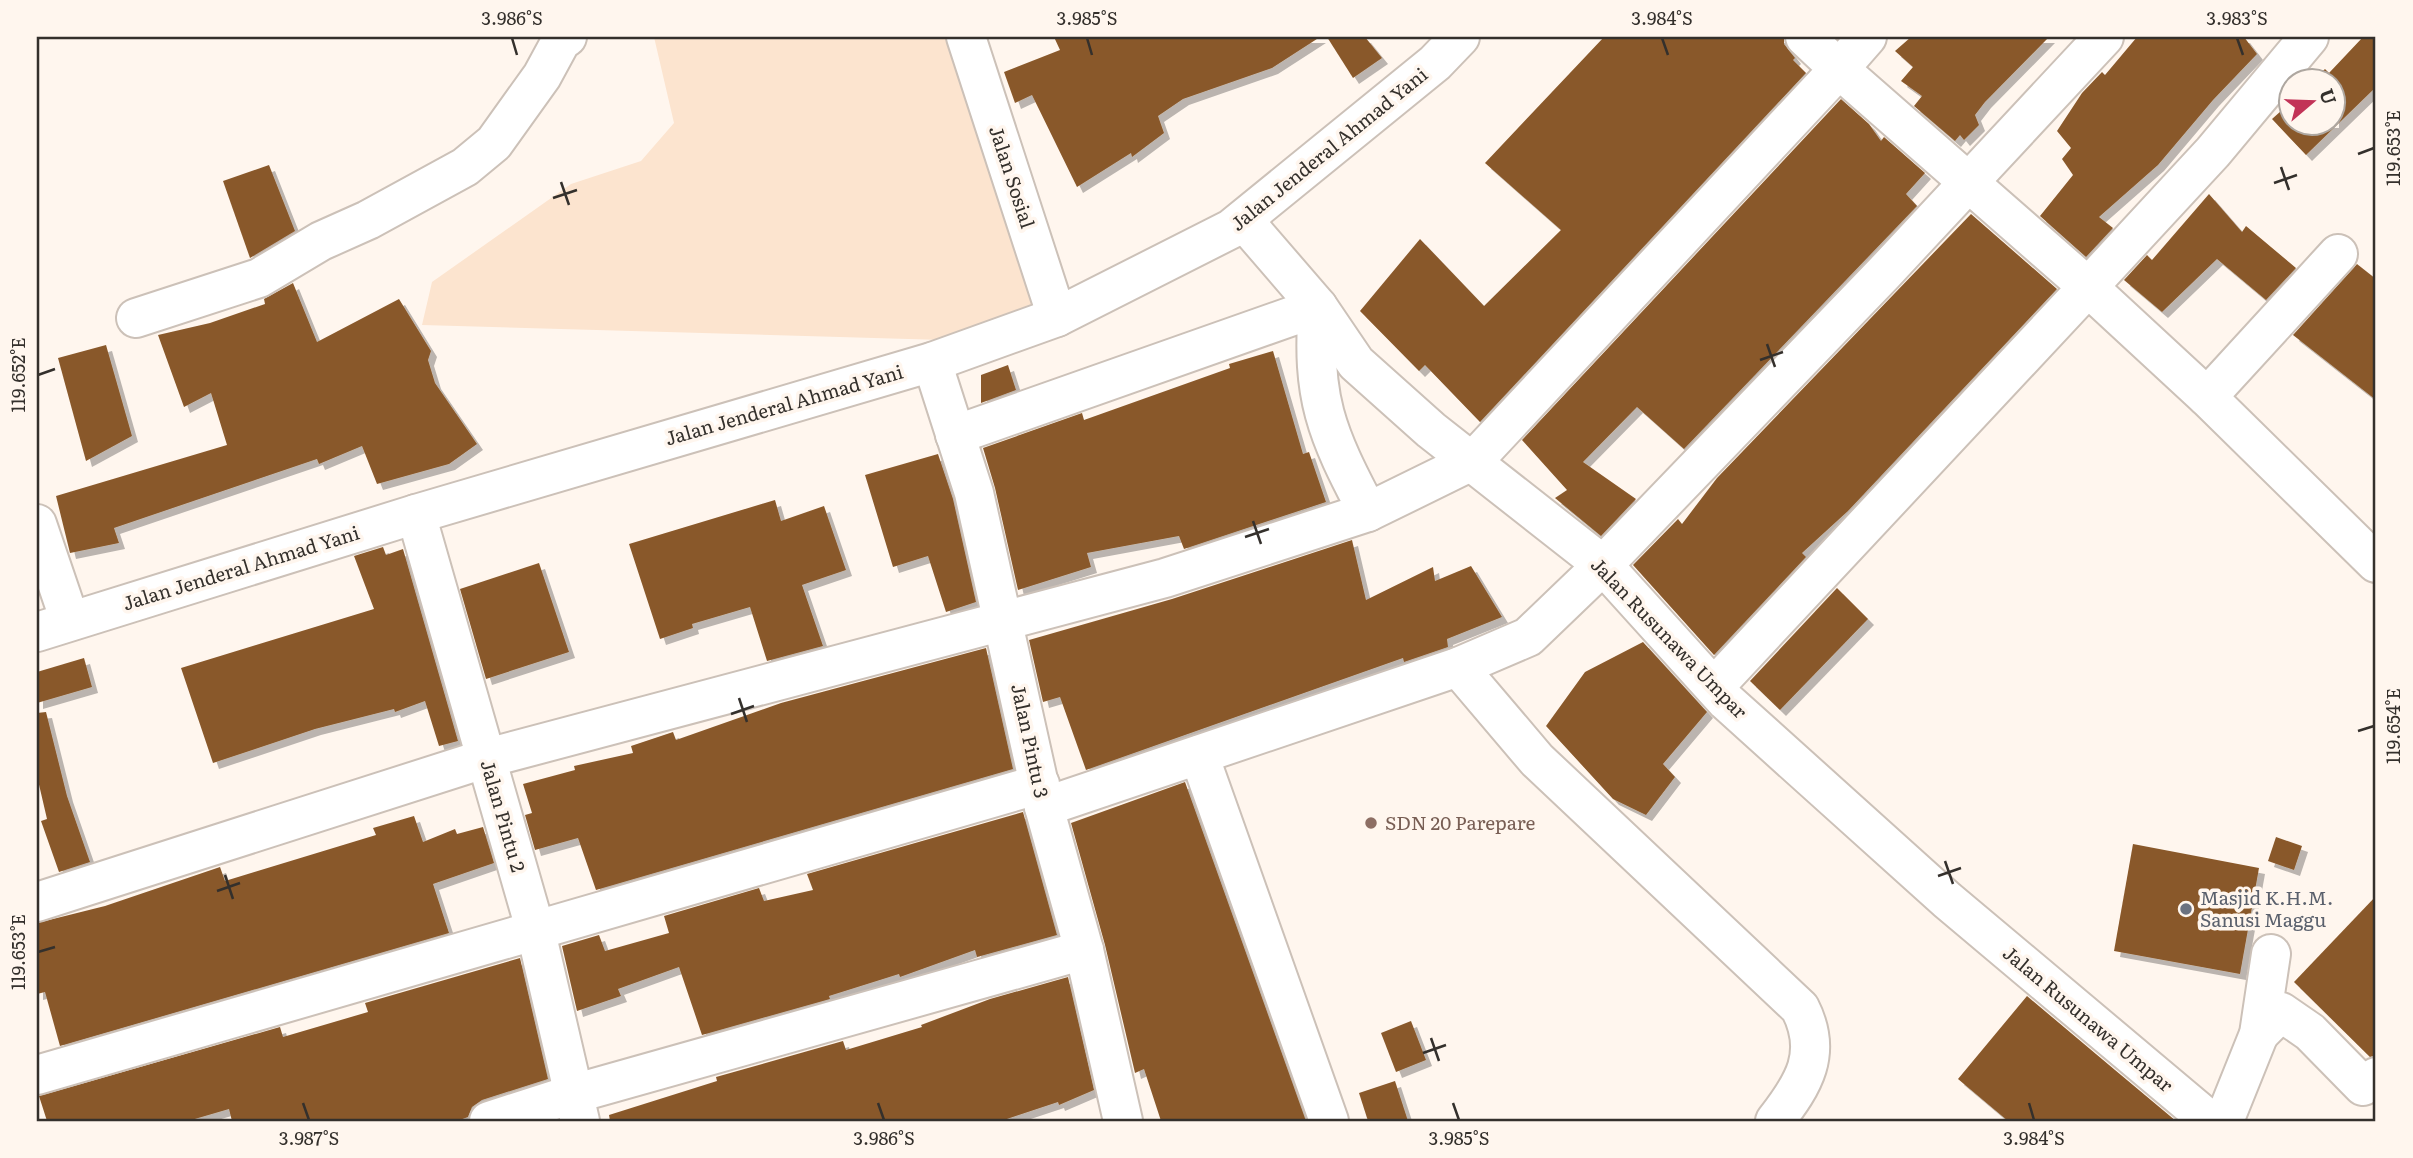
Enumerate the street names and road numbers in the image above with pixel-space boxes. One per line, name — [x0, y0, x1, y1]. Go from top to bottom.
street label: Jalan Jenderal Ahmad Yani — [1224, 60, 1433, 237]
street label: Jalan Sosial — [983, 122, 1043, 232]
street label: Jalan Jenderal Ahmad Yani — [661, 357, 906, 451]
street label: Jalan Jenderal Ahmad Yani — [119, 518, 363, 616]
street label: Jalan Rusunawa Umpar — [1585, 550, 1754, 724]
street label: Jalan Pintu 3 — [1005, 681, 1057, 801]
street label: Jalan Pintu 2 — [475, 756, 533, 875]
street label: Jalan Rusunawa Umpar — [1997, 939, 2180, 1098]

